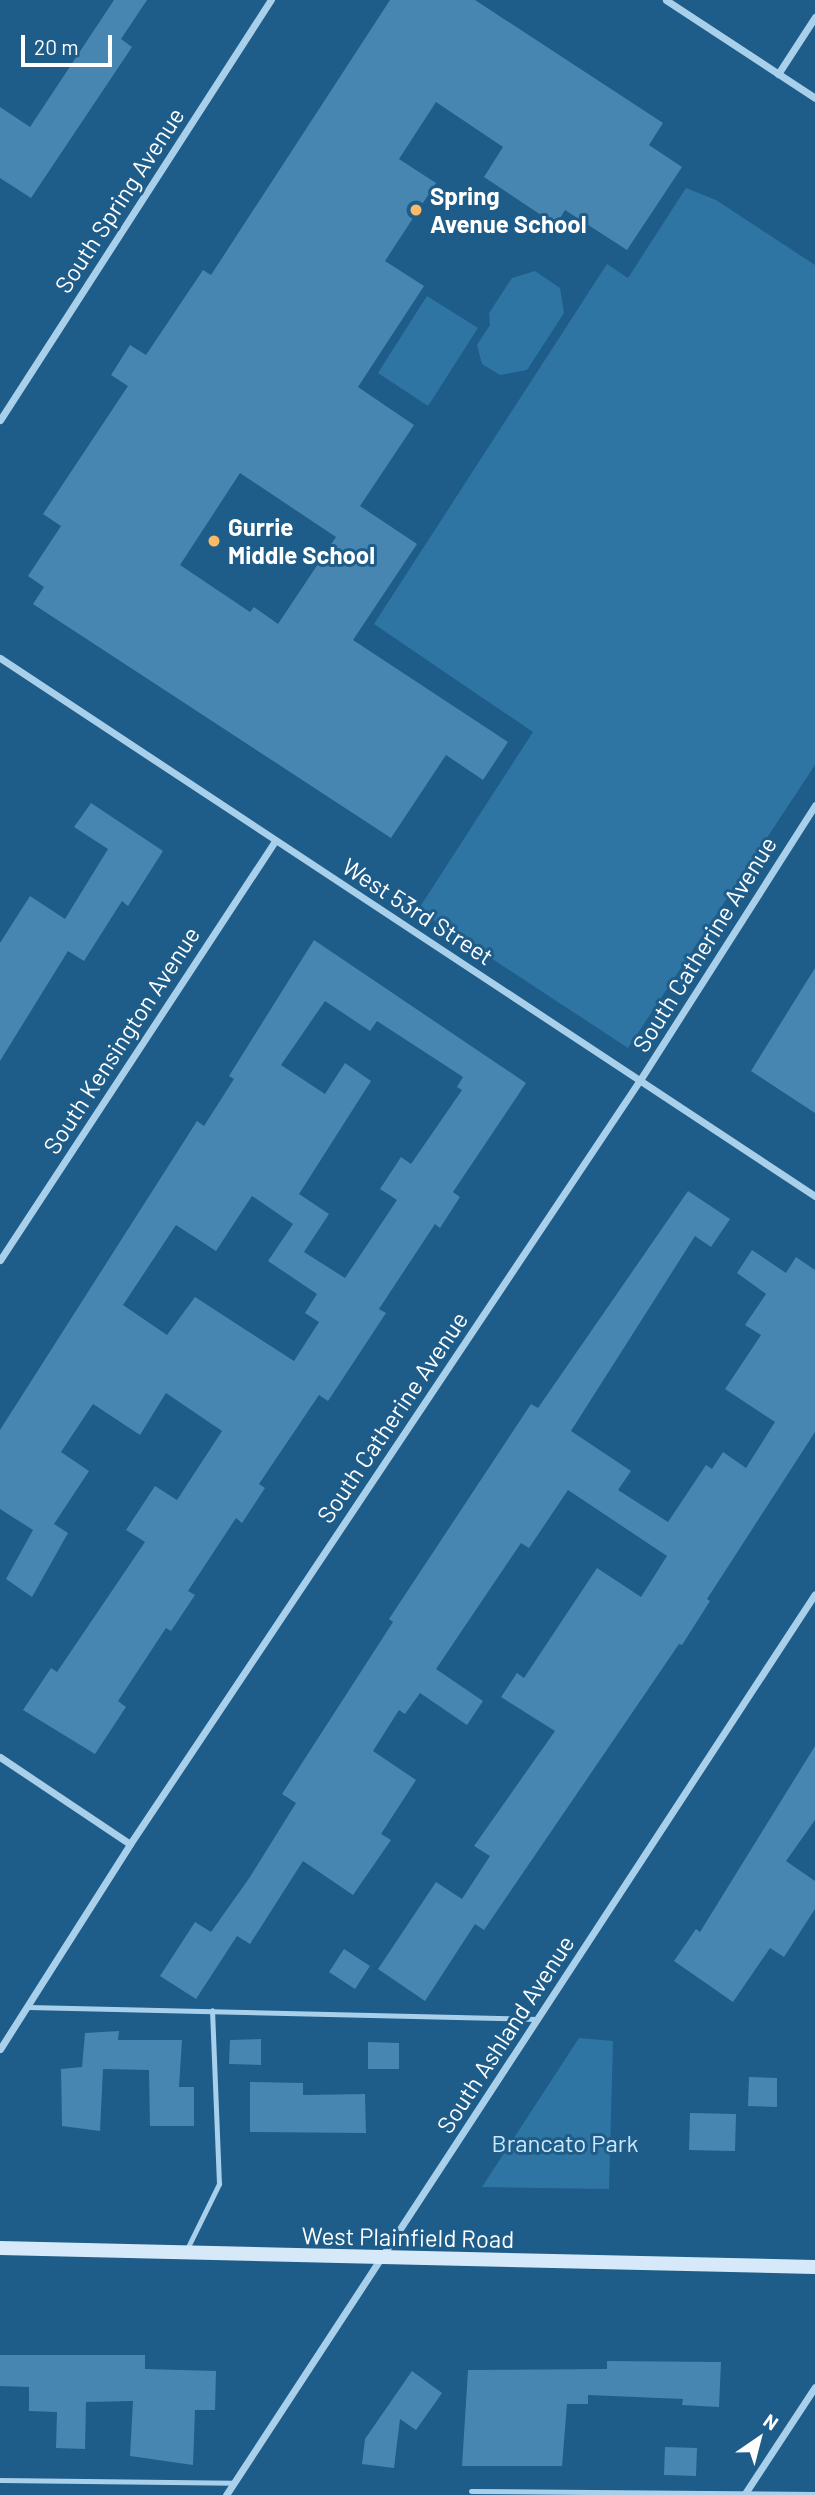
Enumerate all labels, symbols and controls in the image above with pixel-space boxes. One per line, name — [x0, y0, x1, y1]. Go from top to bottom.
scale bar — [24, 21, 116, 65]
text: 20 m — [34, 34, 79, 59]
street label: South Spring Avenue — [48, 102, 190, 298]
place label: Spring Avenue School — [430, 182, 587, 238]
marker: Spring Avenue School — [408, 202, 424, 218]
place label: Gurrie Middle School — [228, 513, 375, 569]
marker: Gurrie Middle School — [206, 533, 222, 549]
street label: South Catherine Avenue — [626, 831, 782, 1057]
street label: West 53rd Street — [337, 851, 499, 971]
street label: South Kensington Avenue — [37, 921, 205, 1159]
street label: South Catherine Avenue — [311, 1306, 473, 1528]
street label: South Ashland Avenue — [430, 1930, 580, 2138]
park label: Brancato Park — [492, 2129, 638, 2157]
street label: West Plainfield Road — [301, 2221, 515, 2253]
north arrow — [724, 2404, 794, 2474]
text: N — [760, 2408, 783, 2434]

